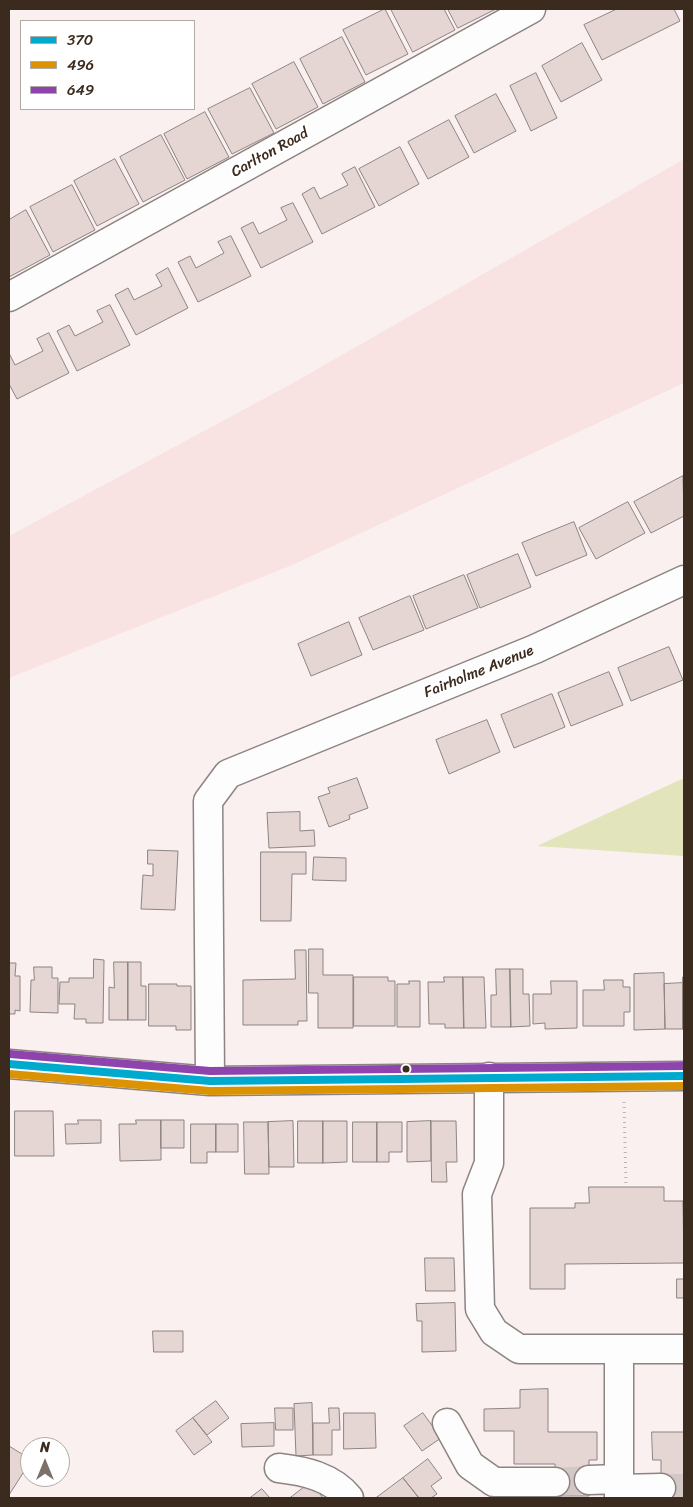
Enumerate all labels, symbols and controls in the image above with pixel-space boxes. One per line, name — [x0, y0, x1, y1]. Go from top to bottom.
legend — [20, 20, 195, 110]
text: 370 — [67, 27, 93, 53]
text: 496 — [67, 52, 94, 78]
text: 649 — [67, 77, 94, 103]
street label: Carlton Road — [228, 124, 312, 182]
street label: Fairholme Avenue — [422, 642, 536, 702]
unlabelled marker — [401, 1064, 411, 1074]
text: N — [40, 1435, 50, 1460]
north arrow — [20, 1437, 70, 1487]

